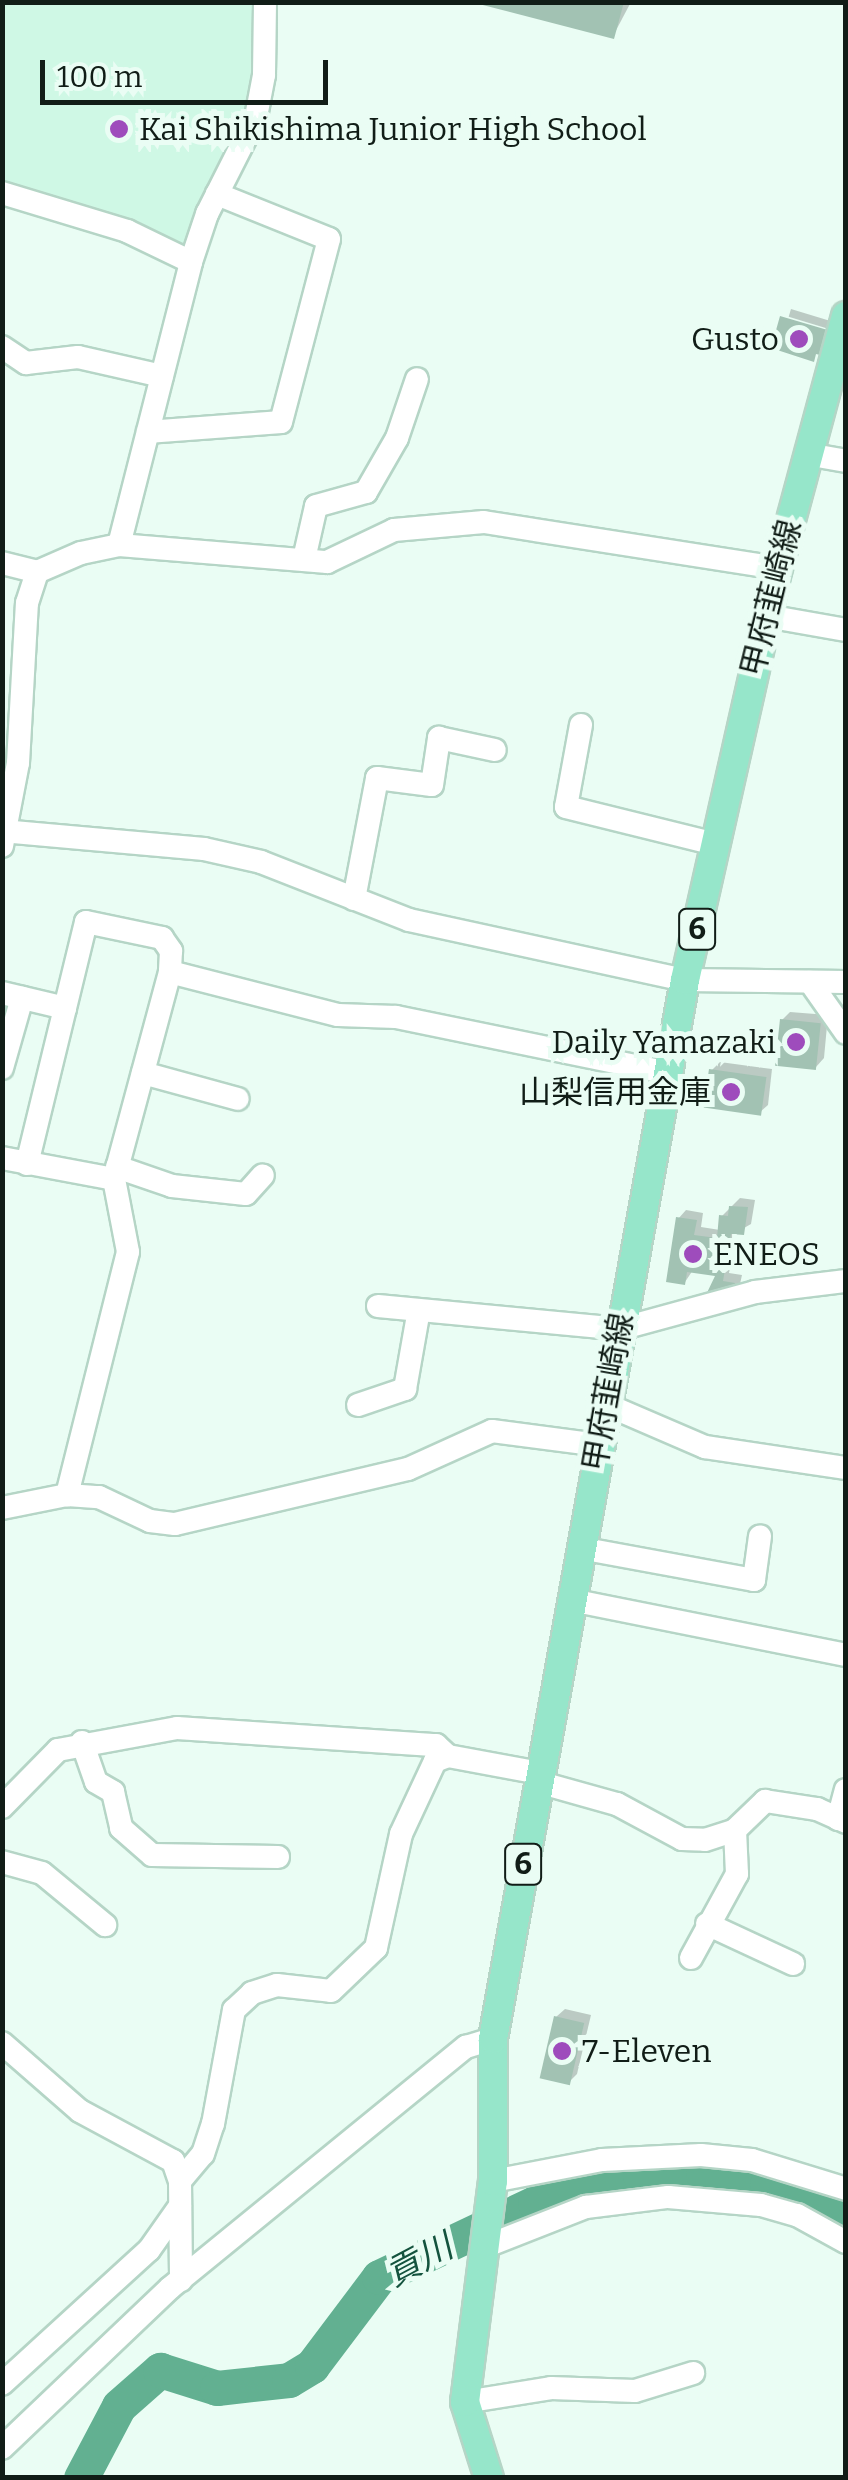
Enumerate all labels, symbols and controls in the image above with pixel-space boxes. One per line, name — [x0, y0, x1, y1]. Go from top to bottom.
scale bar — [45, 40, 332, 102]
text: 100 m — [57, 59, 142, 95]
place label: Kai Shikishima Junior High School — [139, 110, 647, 148]
marker: Kai Shikishima Junior High School — [108, 118, 130, 140]
place label: Gusto — [691, 320, 779, 358]
marker: Gusto — [788, 328, 810, 350]
street label: 甲府韮崎線 — [733, 516, 809, 680]
road number: 6 — [677, 904, 717, 954]
place label: Daily Yamazaki — [551, 1023, 776, 1061]
marker: Daily Yamazaki — [785, 1031, 807, 1053]
place label: 山梨信用金庫 — [519, 1073, 711, 1111]
marker: 山梨信用金庫 — [720, 1081, 742, 1103]
place label: ENEOS — [713, 1235, 820, 1273]
marker: ENEOS — [682, 1243, 704, 1265]
street label: 甲府韮崎線 — [575, 1310, 641, 1474]
road number: 6 — [503, 1839, 543, 1889]
place label: 7-Eleven — [582, 2032, 711, 2070]
marker: 7-Eleven — [551, 2040, 573, 2062]
water label: 貢川 — [378, 2225, 460, 2295]

